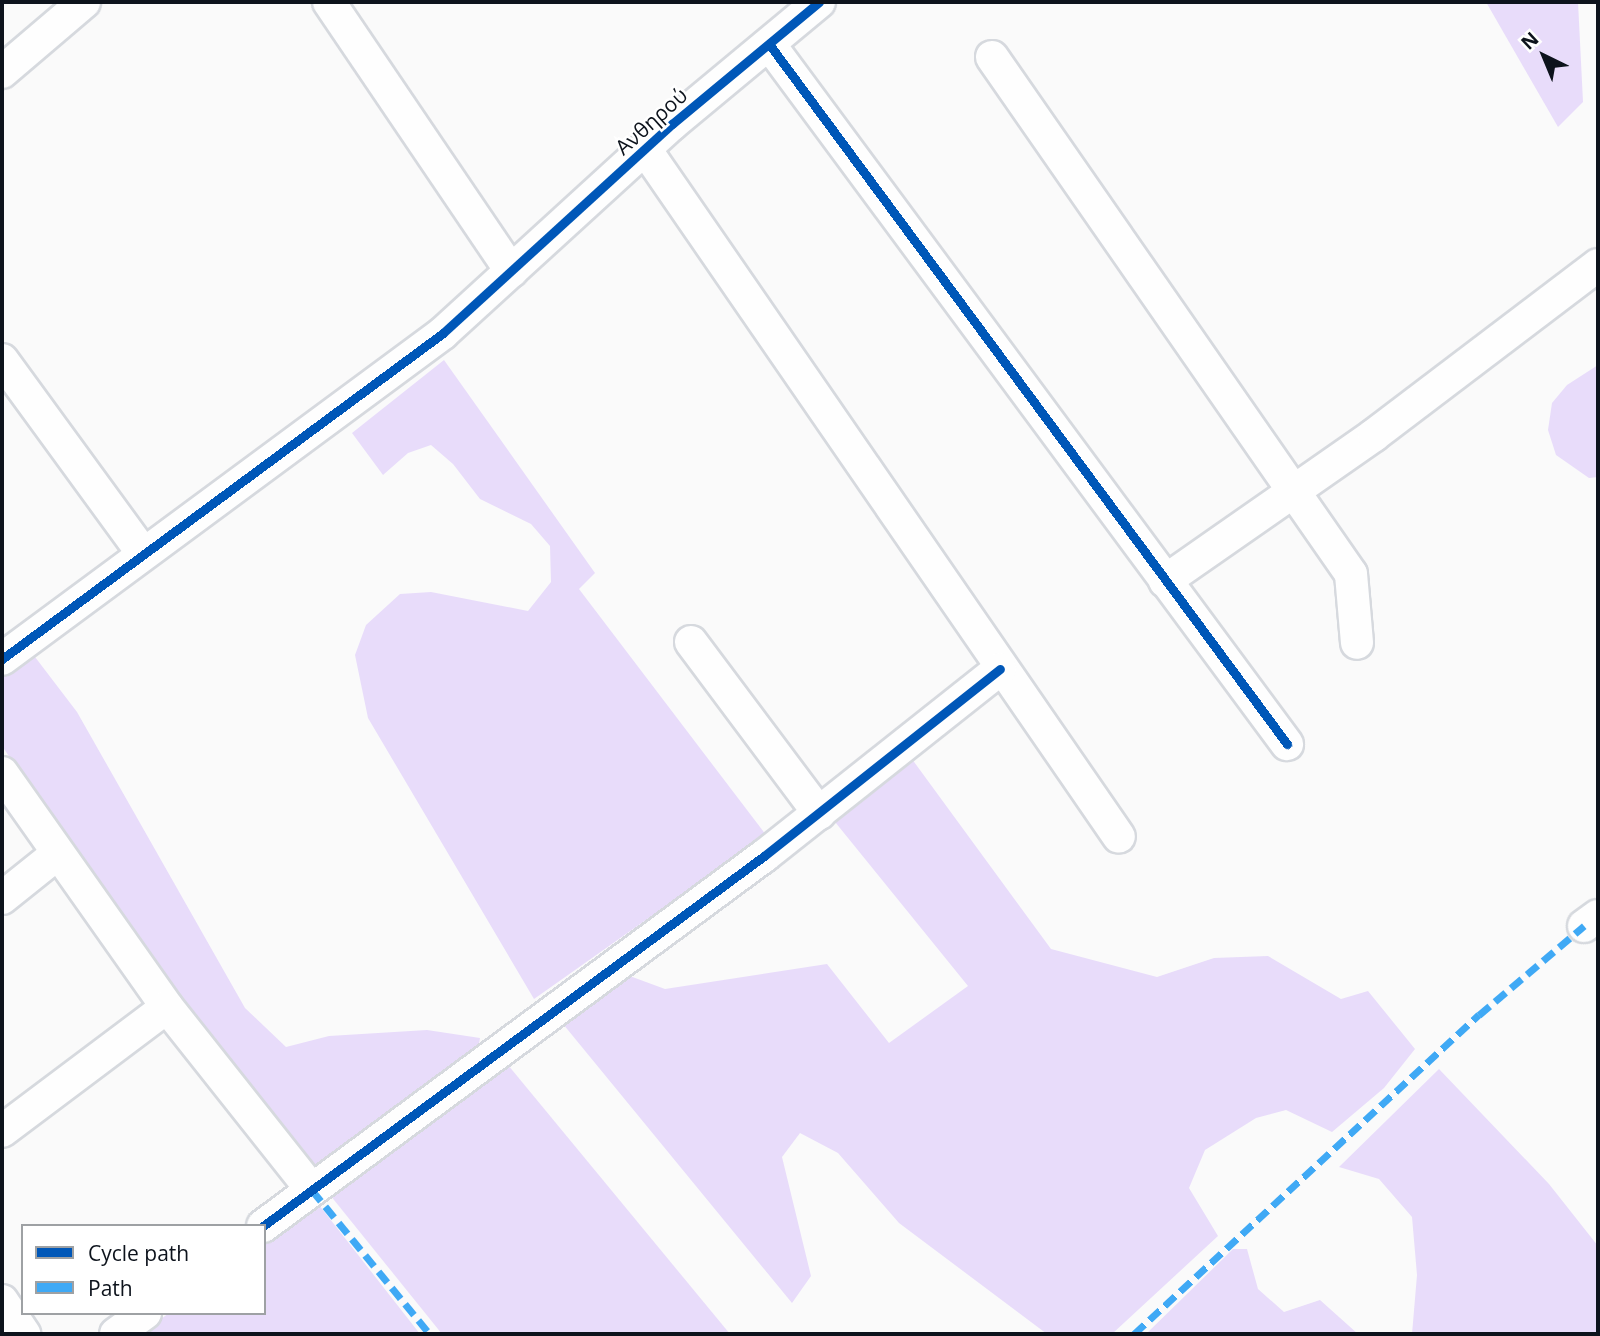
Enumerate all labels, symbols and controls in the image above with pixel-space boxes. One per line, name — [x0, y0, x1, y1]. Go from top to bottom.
north arrow — [1509, 21, 1579, 91]
text: N — [1515, 26, 1544, 55]
street label: Ανθηρού — [610, 82, 692, 160]
legend — [21, 1224, 266, 1315]
text: Cycle path — [88, 1239, 189, 1267]
text: Path — [88, 1274, 133, 1302]

